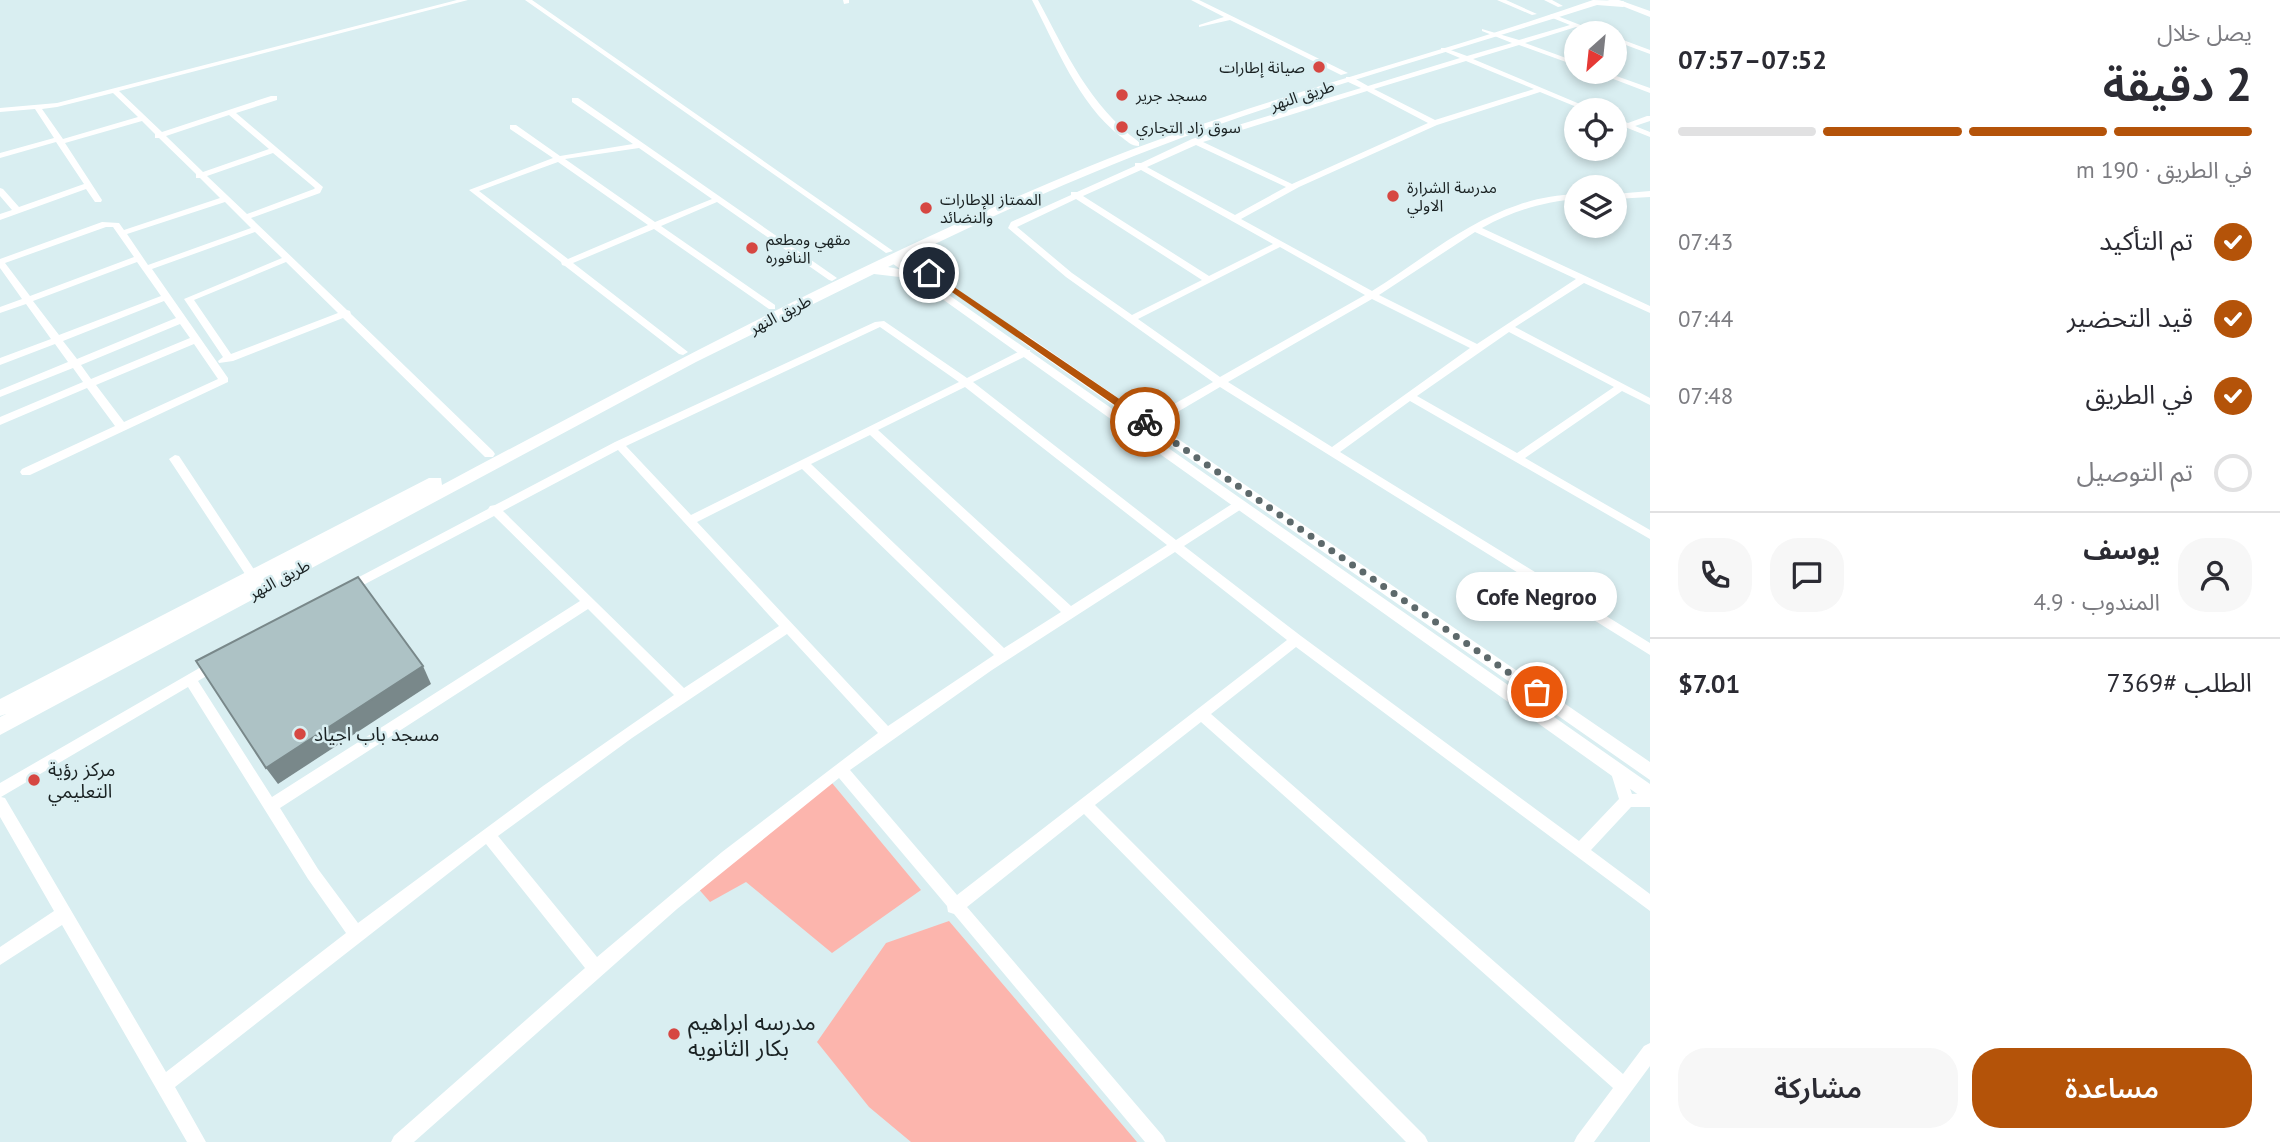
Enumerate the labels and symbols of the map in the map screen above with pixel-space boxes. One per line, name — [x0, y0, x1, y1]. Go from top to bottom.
north arrow — [1564, 21, 1628, 84]
place label: صيانة إطارات — [1219, 57, 1305, 78]
marker: صيانة إطارات — [1311, 59, 1327, 75]
street label: طريق النهر — [1266, 75, 1337, 116]
place label: مسجد جرير — [1135, 85, 1207, 105]
marker: مسجد جرير — [1114, 87, 1130, 103]
place label: سوق زاد التجاري — [1136, 117, 1241, 140]
marker: سوق زاد التجاري — [1114, 119, 1130, 135]
place label: مدرسة الشرارة الاولي — [1407, 177, 1497, 218]
marker: مدرسة الشرارة الاولي — [1385, 188, 1401, 204]
place label: الممتاز للإطارات والنضائد — [940, 189, 1042, 227]
marker: الممتاز للإطارات والنضائد — [918, 200, 934, 216]
place label: مقهي ومطعم النافوره — [766, 229, 851, 267]
marker: مقهي ومطعم النافوره — [744, 240, 760, 256]
pin — [899, 243, 959, 303]
street label: طريق النهر — [745, 290, 815, 339]
courier — [1110, 387, 1180, 457]
street label: طريق النهر — [244, 554, 314, 605]
callout: Cofe Negroo — [1456, 573, 1618, 622]
pin — [1507, 662, 1567, 722]
place label: مسجد باب اجياد — [314, 722, 439, 746]
marker: مسجد باب اجياد — [292, 726, 308, 742]
place label: مركز رؤية التعليمي — [48, 757, 116, 806]
marker: مركز رؤية التعليمي — [26, 772, 42, 788]
place label: مدرسه ابراهيم بكار الثانويه — [688, 1007, 816, 1062]
marker: مدرسه ابراهيم بكار الثانويه — [666, 1026, 682, 1042]

